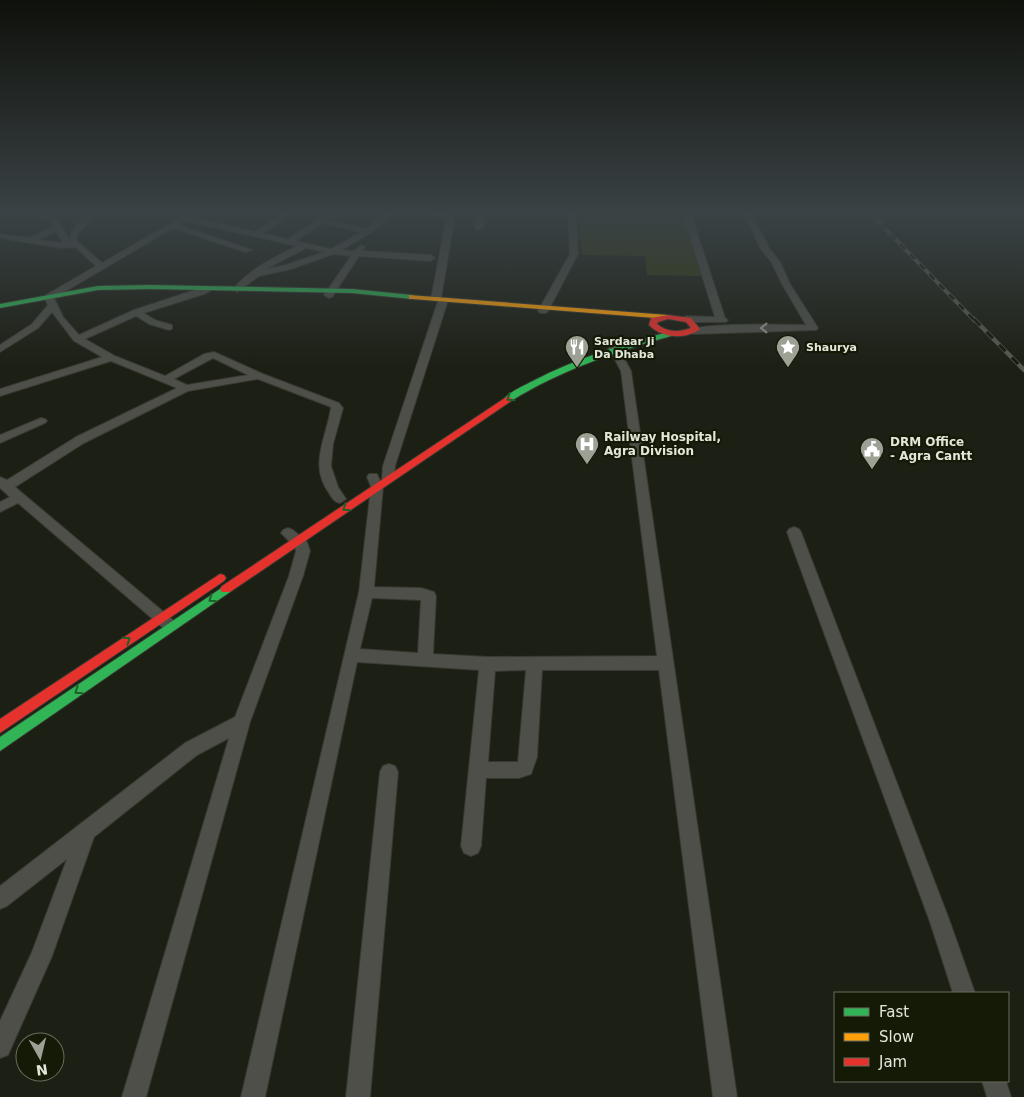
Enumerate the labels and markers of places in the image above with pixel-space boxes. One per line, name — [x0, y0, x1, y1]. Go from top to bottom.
restaurant icon: Sardaar Ji Da Dhaba — [564, 334, 590, 368]
place icon: Shaurya — [775, 334, 801, 368]
place label: Sardaar Ji Da Dhaba — [594, 335, 655, 361]
place label: Shaurya — [806, 341, 857, 354]
place label: Railway Hospital, Agra Division — [604, 430, 721, 458]
hospital icon: Railway Hospital, Agra Division — [574, 431, 600, 465]
place label: DRM Office - Agra Cantt — [890, 435, 972, 463]
public building icon: DRM Office - Agra Cantt — [859, 436, 885, 470]

